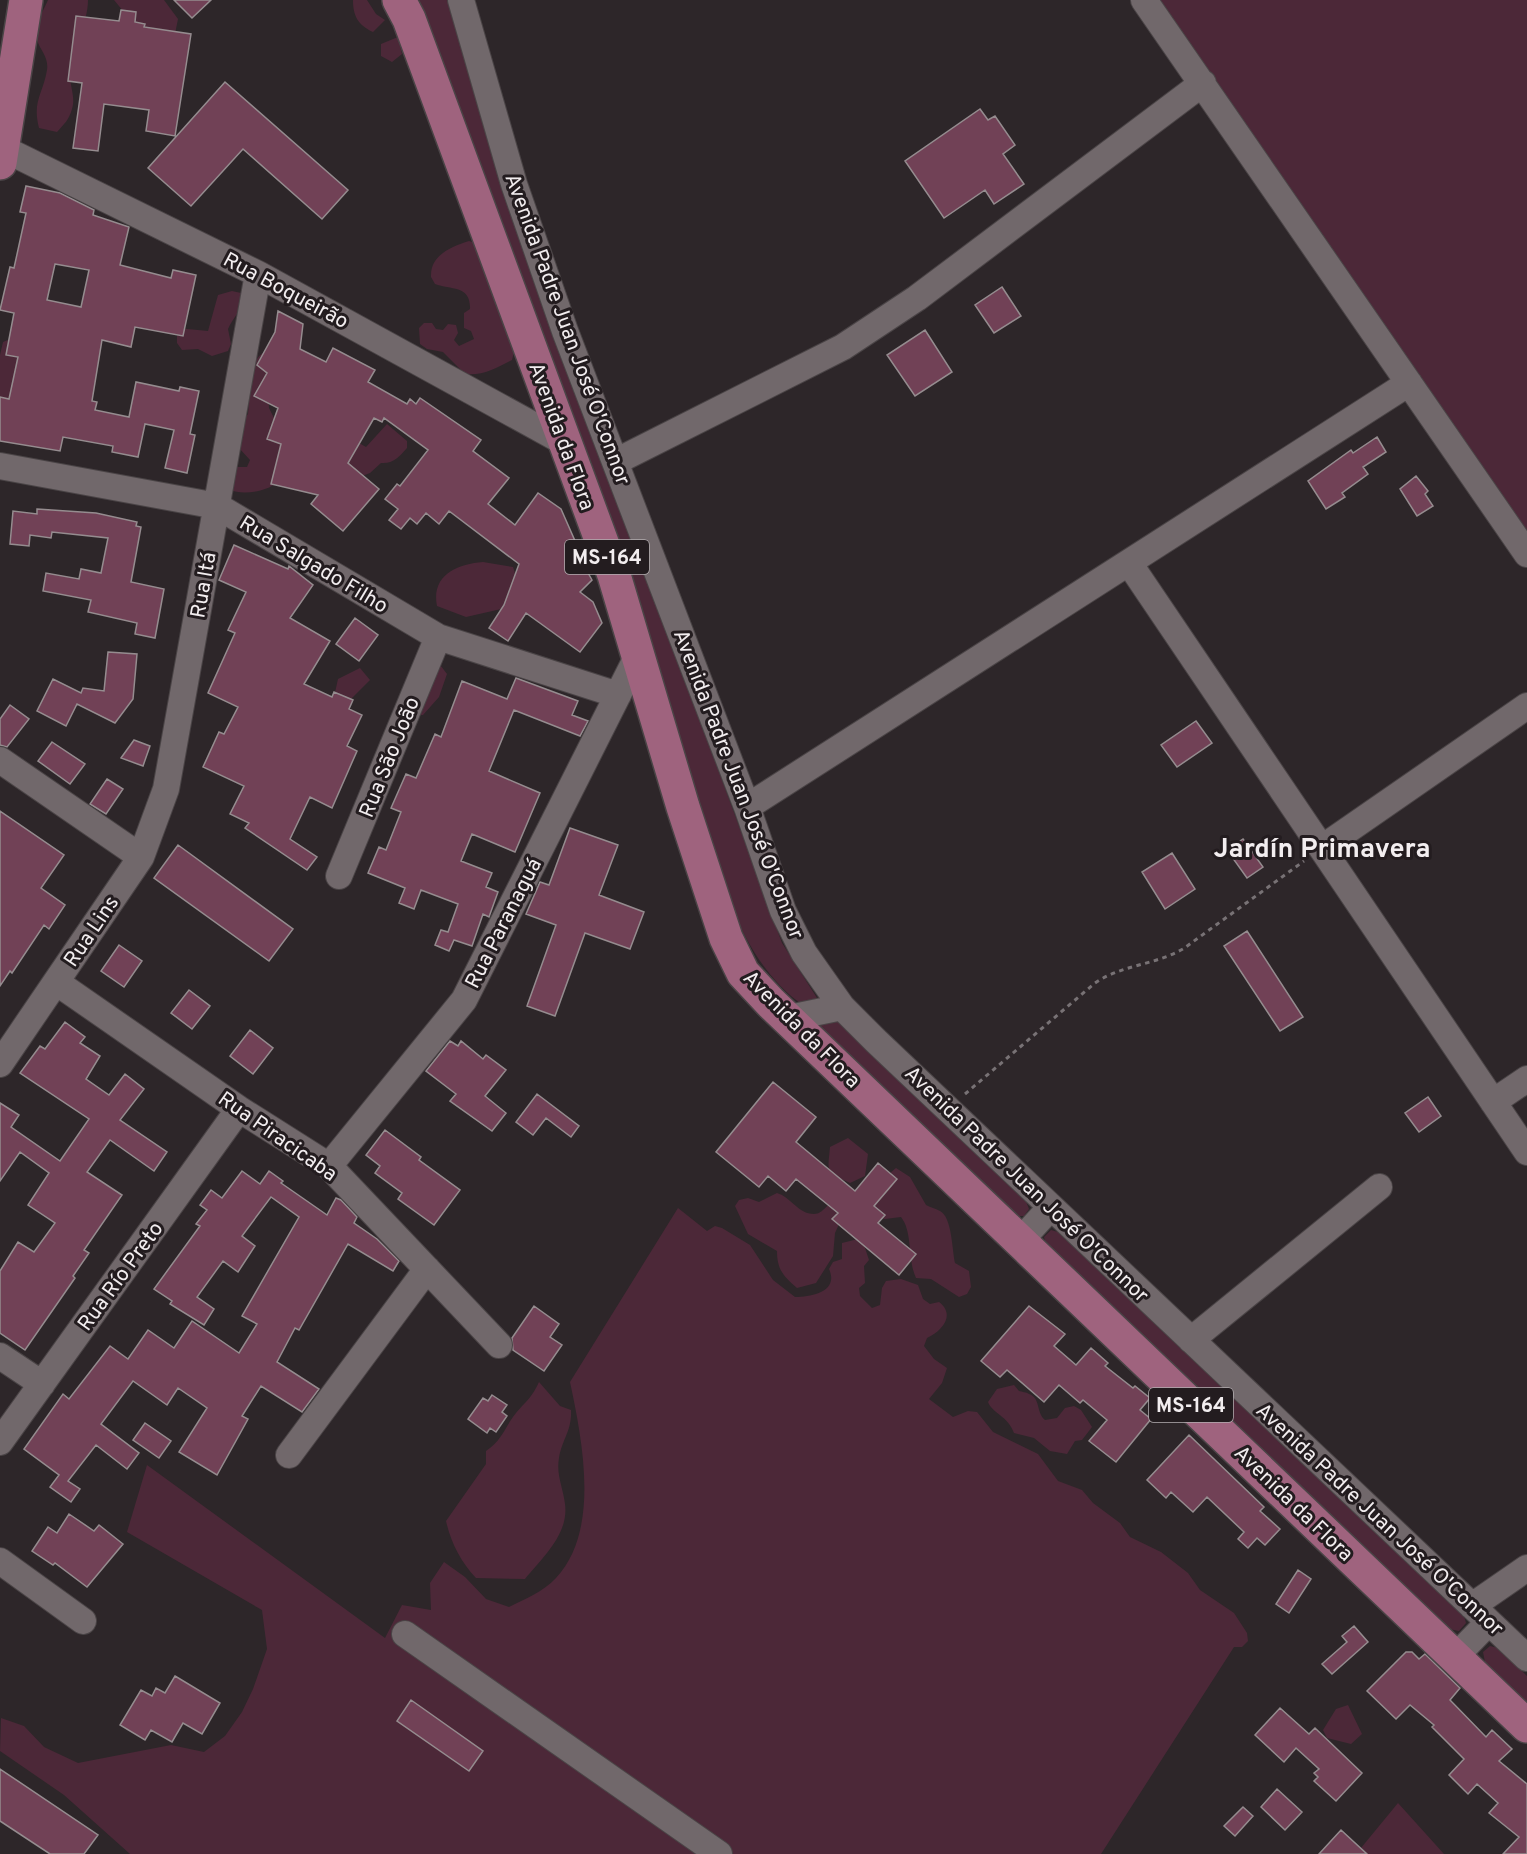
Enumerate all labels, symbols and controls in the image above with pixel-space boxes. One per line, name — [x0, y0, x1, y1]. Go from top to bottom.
street label: Avenida Padre Juan José O'Connor — [498, 170, 636, 489]
street label: Rua Boqueirão — [218, 247, 353, 336]
street label: Avenida da Flora — [521, 359, 600, 514]
street label: Rua Salgado Filho — [234, 510, 393, 620]
road number: MS-164 — [565, 540, 649, 574]
street label: Rua Itá — [185, 550, 224, 620]
street label: Avenida Padre Juan José O'Connor — [666, 626, 809, 943]
street label: Rua São João — [354, 693, 427, 822]
district label: Jardín Primavera — [1213, 833, 1431, 867]
street label: Rua Paranaguá — [460, 854, 549, 993]
street label: Rua Lins — [59, 891, 126, 973]
street label: Avenida da Flora — [736, 965, 866, 1095]
street label: Avenida Padre Juan José O'Connor — [898, 1061, 1154, 1309]
street label: Rua Piracicaba — [212, 1086, 342, 1188]
street label: Rua Río Preto — [72, 1217, 170, 1337]
road number: MS-164 — [1149, 1388, 1233, 1422]
street label: Avenida Padre Juan José O'Connor — [1249, 1398, 1509, 1642]
street label: Avenida da Flora — [1228, 1440, 1358, 1568]

